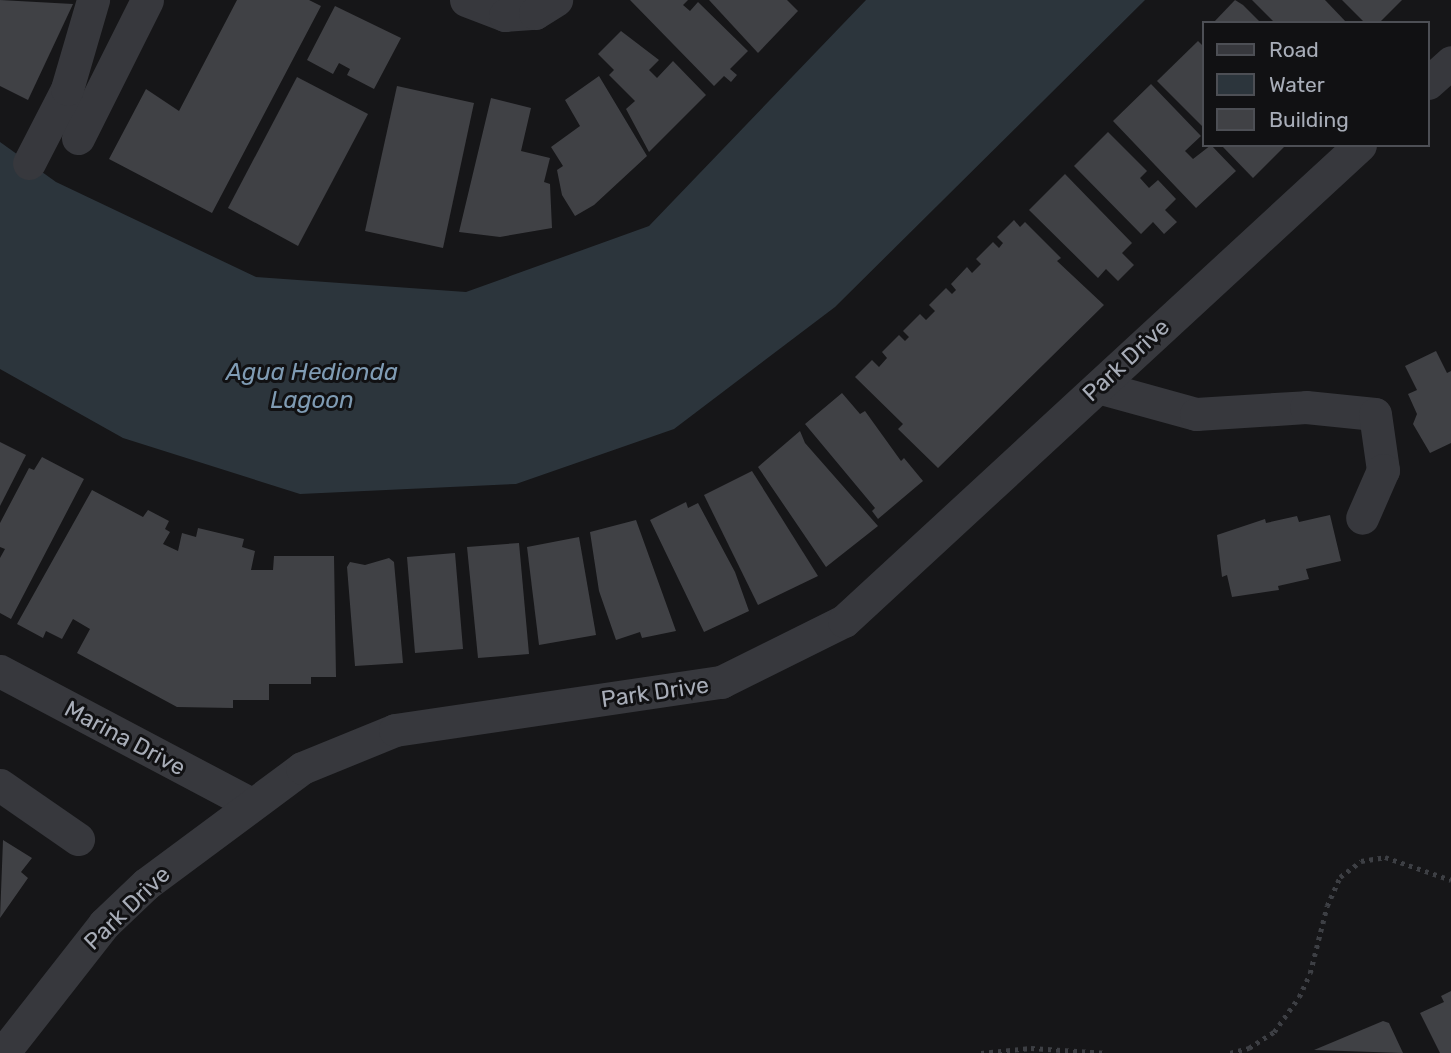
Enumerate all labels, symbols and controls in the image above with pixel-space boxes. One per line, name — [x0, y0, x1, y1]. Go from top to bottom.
legend — [1202, 21, 1430, 147]
text: Road — [1269, 37, 1319, 62]
text: Water — [1269, 72, 1325, 97]
text: Building — [1269, 107, 1349, 132]
street label: Park Drive — [1077, 313, 1175, 407]
water label: Agua Hedionda Lagoon — [226, 359, 398, 415]
street label: Park Drive — [599, 671, 711, 713]
street label: Marina Drive — [60, 695, 190, 781]
street label: Park Drive — [78, 860, 176, 956]

